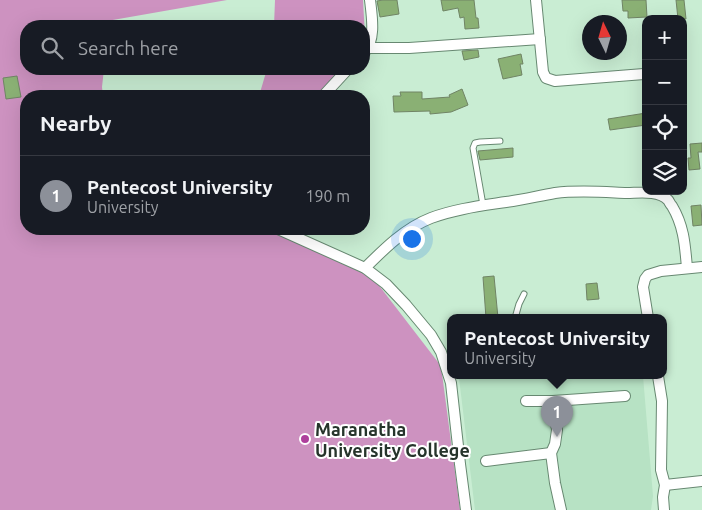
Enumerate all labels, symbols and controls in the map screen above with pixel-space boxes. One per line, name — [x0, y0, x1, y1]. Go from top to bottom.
north arrow — [582, 15, 627, 60]
map controls — [642, 15, 687, 195]
button: + — [642, 15, 687, 60]
search box — [20, 20, 370, 75]
icon: search — [38, 34, 66, 62]
text: Search here — [78, 37, 178, 59]
button: − — [642, 60, 687, 105]
button: locate — [642, 105, 687, 150]
text: Nearby — [40, 111, 111, 135]
button: layers — [642, 150, 687, 195]
text: Pentecost University — [87, 176, 273, 198]
text: 1 — [51, 187, 61, 205]
text: 190 m — [305, 187, 350, 205]
text: University — [87, 198, 158, 216]
your location — [399, 226, 425, 252]
popup — [447, 314, 667, 379]
text: Pentecost University — [464, 327, 650, 349]
text: University — [464, 349, 536, 367]
pin: 1 — [541, 396, 573, 437]
place label: Maranatha University College — [315, 419, 470, 460]
marker: Maranatha University College — [299, 433, 311, 445]

